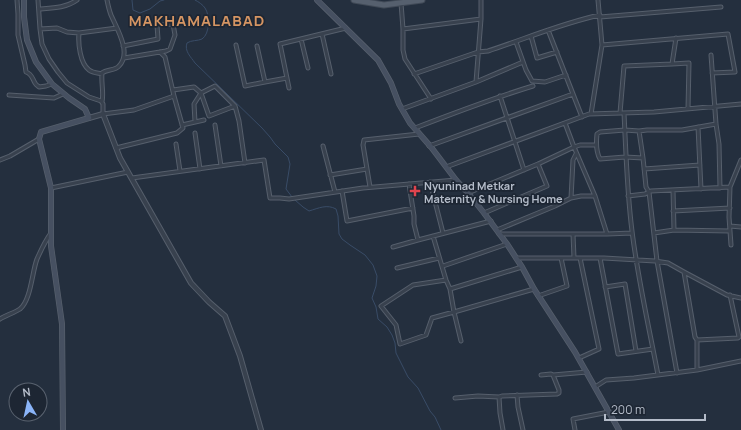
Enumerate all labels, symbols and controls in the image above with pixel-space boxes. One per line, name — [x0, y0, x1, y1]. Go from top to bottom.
district label: MAKHAMALABAD — [129, 10, 265, 31]
place label: Nyuninad Metkar Maternity & Nursing Home — [424, 178, 563, 206]
marker: Nyuninad Metkar Maternity & Nursing Home — [409, 185, 421, 197]
north arrow — [8, 382, 48, 422]
text: N — [21, 384, 32, 400]
scale bar — [605, 396, 705, 422]
text: 200 m — [611, 401, 645, 418]

